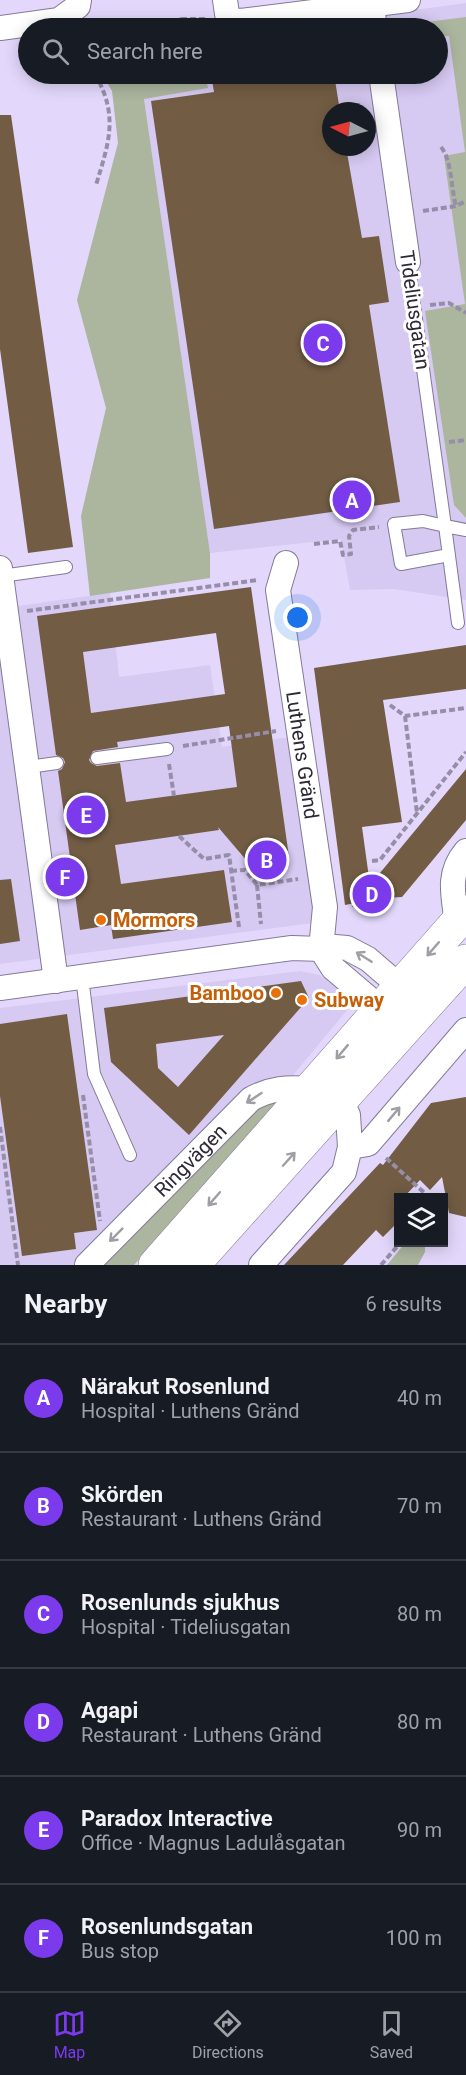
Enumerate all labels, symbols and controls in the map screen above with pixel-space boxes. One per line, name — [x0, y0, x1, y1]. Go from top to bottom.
search box — [18, 18, 448, 84]
icon: search — [39, 35, 72, 68]
text: Search here — [87, 39, 203, 64]
north arrow — [322, 102, 376, 156]
street label: Tideliusgatan — [395, 249, 435, 371]
pin: C — [304, 320, 342, 366]
pin: A — [332, 478, 372, 522]
your location — [283, 603, 312, 632]
street label: Luthens Gränd — [281, 689, 324, 821]
pin: E — [66, 792, 106, 838]
pin: B — [248, 838, 286, 882]
pin: F — [46, 854, 84, 900]
pin: D — [352, 872, 392, 916]
place label: Mormors — [113, 908, 195, 932]
marker: Mormors — [94, 913, 108, 927]
one-way arrow — [426, 941, 440, 956]
one-way arrow — [356, 951, 373, 963]
place label: Bamboo — [189, 981, 264, 1005]
marker: Bamboo — [269, 986, 283, 1000]
place label: Subway — [314, 988, 385, 1012]
marker: Subway — [295, 993, 309, 1007]
one-way arrow — [335, 1044, 349, 1059]
one-way arrow — [247, 1092, 263, 1104]
one-way arrow — [387, 1107, 401, 1122]
street label: Ringvägen — [149, 1119, 231, 1202]
one-way arrow — [282, 1152, 296, 1167]
one-way arrow — [207, 1191, 221, 1206]
map controls — [394, 1193, 448, 1247]
button: layers — [394, 1193, 448, 1247]
one-way arrow — [109, 1228, 124, 1243]
text: Nearby — [24, 1289, 107, 1319]
text: 6 results — [366, 1292, 442, 1316]
text: Närakut Rosenlund — [81, 1374, 270, 1399]
text: A — [37, 1386, 50, 1410]
text: 40 m — [397, 1386, 442, 1410]
text: Hospital · Luthens Gränd — [81, 1399, 300, 1423]
text: Skörden — [81, 1482, 163, 1507]
text: B — [37, 1494, 50, 1518]
text: 70 m — [397, 1494, 442, 1518]
text: Restaurant · Luthens Gränd — [81, 1507, 322, 1531]
text: Rosenlunds sjukhus — [81, 1590, 280, 1615]
text: C — [37, 1602, 50, 1626]
text: 80 m — [397, 1602, 442, 1626]
text: Hospital · Tideliusgatan — [81, 1615, 290, 1639]
text: Agapi — [81, 1698, 138, 1723]
text: D — [37, 1710, 50, 1734]
text: 80 m — [397, 1710, 442, 1734]
text: Restaurant · Luthens Gränd — [81, 1723, 322, 1747]
text: Paradox Interactive — [81, 1806, 273, 1831]
text: E — [38, 1818, 49, 1842]
text: 90 m — [397, 1818, 442, 1842]
text: Office · Magnus Ladulåsgatan — [81, 1831, 346, 1855]
text: Rosenlundsgatan — [81, 1914, 253, 1939]
text: F — [38, 1926, 49, 1950]
text: 100 m — [386, 1926, 442, 1950]
text: Bus stop — [81, 1939, 159, 1963]
tab: Map — [53, 2007, 86, 2062]
tab: Directions — [192, 2007, 264, 2062]
tab: Saved — [370, 2007, 413, 2062]

